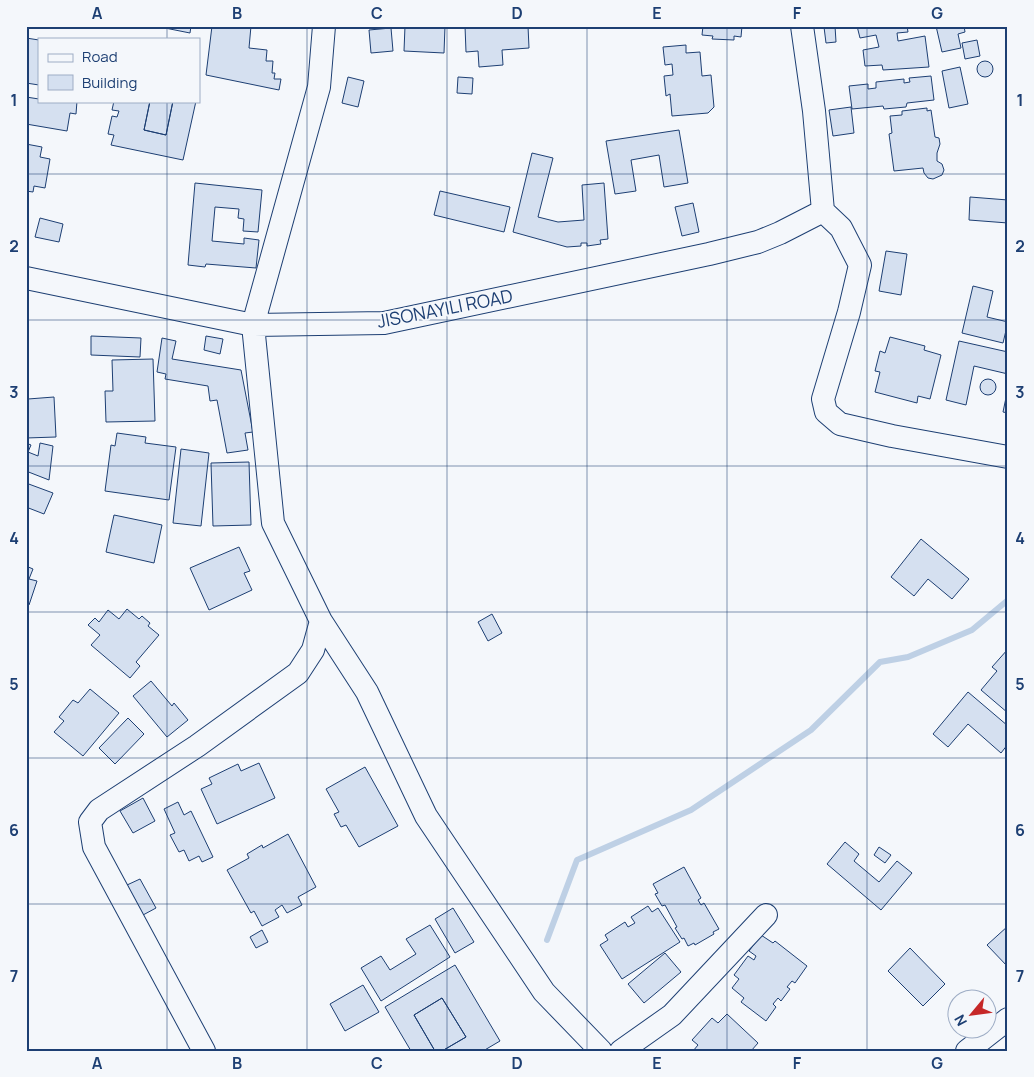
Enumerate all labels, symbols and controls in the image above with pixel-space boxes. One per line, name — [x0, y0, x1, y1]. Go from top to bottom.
text: A — [92, 2, 103, 24]
text: B — [232, 2, 242, 24]
text: C — [371, 2, 383, 24]
text: D — [511, 2, 523, 24]
text: E — [652, 2, 662, 24]
text: F — [793, 2, 802, 24]
text: G — [931, 2, 943, 24]
legend — [38, 38, 200, 102]
text: Road — [82, 46, 118, 67]
text: Building — [82, 72, 137, 93]
text: 1 — [10, 89, 18, 111]
text: 1 — [1016, 89, 1024, 111]
text: 2 — [9, 235, 19, 257]
text: 2 — [1015, 235, 1025, 257]
street label: JISONAYILI ROAD — [375, 283, 515, 333]
text: 3 — [9, 381, 19, 403]
text: 3 — [1015, 381, 1025, 403]
text: 4 — [9, 527, 19, 549]
text: 4 — [1015, 527, 1025, 549]
text: 5 — [9, 673, 19, 695]
text: 5 — [1015, 673, 1025, 695]
text: 6 — [9, 819, 19, 841]
text: 6 — [1015, 819, 1025, 841]
text: 7 — [10, 965, 18, 987]
text: 7 — [1016, 965, 1024, 987]
north arrow — [946, 990, 996, 1040]
text: N — [949, 1012, 971, 1030]
text: A — [92, 1052, 103, 1074]
text: B — [232, 1052, 242, 1074]
text: C — [371, 1052, 383, 1074]
text: D — [511, 1052, 523, 1074]
text: E — [652, 1052, 662, 1074]
text: F — [793, 1052, 802, 1074]
text: G — [931, 1052, 943, 1074]

